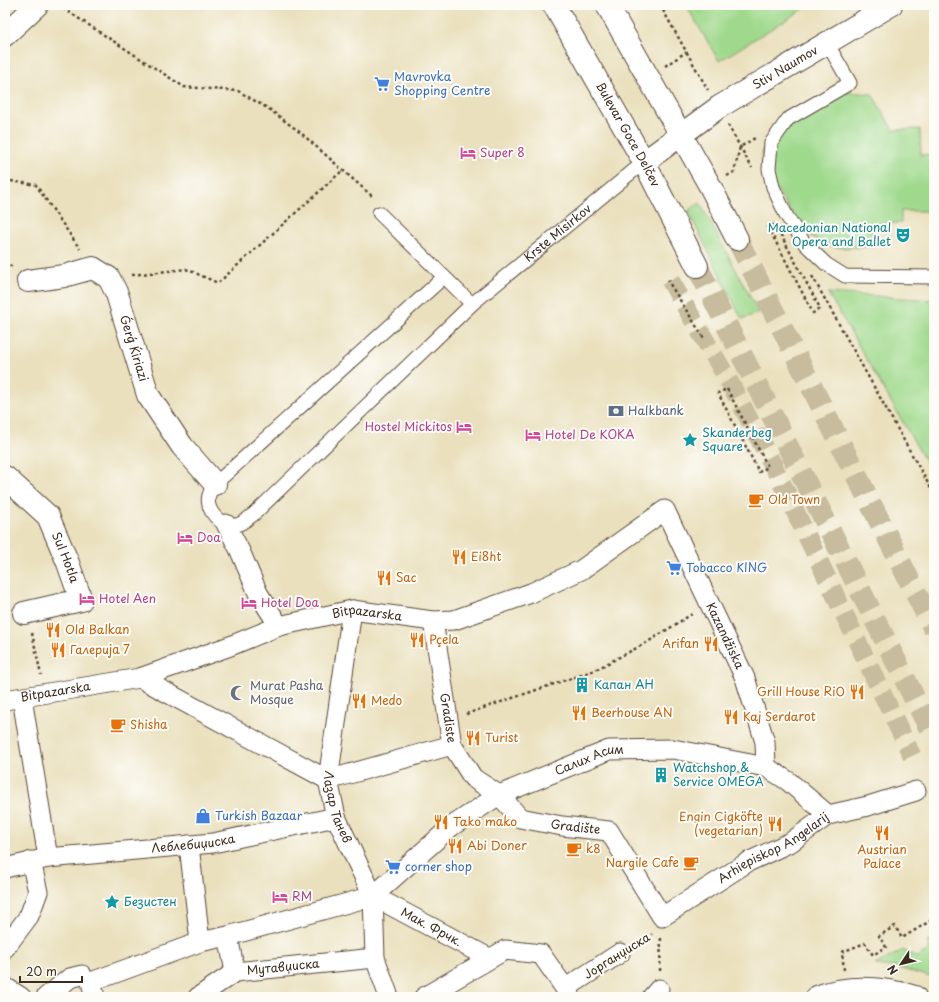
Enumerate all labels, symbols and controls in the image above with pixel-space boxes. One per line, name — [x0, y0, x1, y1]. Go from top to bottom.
street label: Stiv Naumov — [749, 40, 821, 93]
place label: Mavrovka Shopping Centre — [394, 67, 490, 99]
supermarket icon: Mavrovka Shopping Centre — [373, 75, 391, 93]
street label: Bulevar Goce Delčev — [592, 78, 665, 190]
place label: Super 8 — [480, 143, 525, 161]
hotel icon: Super 8 — [459, 144, 477, 162]
street label: Krste Misirkov — [520, 199, 595, 266]
place label: Macedonian National Opera and Ballet — [768, 218, 891, 250]
theatre icon: Macedonian National Opera and Ballet — [894, 226, 912, 244]
street label: Ǵerǵ Ḱiriazi — [116, 313, 153, 383]
place label: Halkbank — [628, 401, 684, 419]
bank icon: Halkbank — [607, 402, 625, 420]
place label: Hostel Mickitos — [365, 417, 452, 435]
hotel icon: Hostel Mickitos — [455, 418, 473, 436]
place label: Skanderbeg Square — [702, 423, 772, 455]
place label: Hotel De KOKA — [545, 425, 635, 443]
hotel icon: Hotel De KOKA — [524, 426, 542, 444]
place icon: Skanderbeg Square — [681, 431, 699, 449]
place label: Old Town — [768, 490, 820, 508]
cafe icon: Old Town — [747, 491, 765, 509]
place label: Doa — [197, 528, 221, 546]
street label: Sul Hotla — [48, 529, 84, 586]
hotel icon: Doa — [176, 529, 194, 547]
place label: Ei8ht — [471, 547, 502, 565]
restaurant icon: Ei8ht — [450, 548, 468, 566]
place label: Tobacco KING — [686, 558, 768, 576]
supermarket icon: Tobacco KING — [665, 559, 683, 577]
place label: Sac — [396, 568, 417, 586]
restaurant icon: Sac — [375, 569, 393, 587]
place label: Hotel Aen — [99, 589, 156, 607]
hotel icon: Hotel Aen — [78, 590, 96, 608]
place label: Hotel Doa — [261, 593, 319, 611]
hotel icon: Hotel Doa — [240, 594, 258, 612]
street label: Bitpazarska — [330, 599, 404, 625]
street label: Kazandžiska — [702, 599, 750, 672]
place label: Old Balkan — [65, 620, 130, 638]
restaurant icon: Old Balkan — [44, 621, 62, 639]
place label: Pçela — [429, 630, 459, 648]
restaurant icon: Pçela — [408, 631, 426, 649]
place label: Arifan — [662, 634, 699, 652]
restaurant icon: Arifan — [702, 635, 720, 653]
place label: Галерија 7 — [70, 640, 130, 658]
restaurant icon: Галерија 7 — [49, 641, 67, 659]
place label: Капан АН — [594, 675, 654, 693]
street label: Bitpazarska — [19, 676, 92, 705]
place label: Murat Pasha Mosque — [250, 676, 324, 708]
building icon: Капан АН — [573, 676, 591, 694]
place label: Grill House RiO — [757, 682, 845, 700]
restaurant icon: Grill House RiO — [848, 683, 866, 701]
mosque icon: Murat Pasha Mosque — [229, 684, 247, 702]
place label: Medo — [371, 691, 402, 709]
restaurant icon: Medo — [350, 692, 368, 710]
street label: Gradiste — [436, 692, 462, 744]
place label: Beerhouse AN — [591, 703, 673, 721]
restaurant icon: Beerhouse AN — [570, 704, 588, 722]
place label: Kaj Serdarot — [743, 707, 816, 725]
restaurant icon: Kaj Serdarot — [722, 708, 740, 726]
place label: Shisha — [130, 715, 168, 733]
cafe icon: Shisha — [109, 716, 127, 734]
place label: Turist — [485, 728, 518, 746]
restaurant icon: Turist — [464, 729, 482, 747]
street label: Салих Асим — [552, 740, 624, 779]
place label: Watchshop & Service OMEGA — [673, 758, 764, 790]
building icon: Watchshop & Service OMEGA — [652, 766, 670, 784]
street label: Лазар Танев — [320, 770, 357, 846]
place label: Turkish Bazaar — [215, 806, 303, 824]
shop icon: Turkish Bazaar — [194, 807, 212, 825]
place label: Engin Cigköfte (vegetarian) — [679, 807, 763, 839]
street label: Arhiepiskop Angelarij — [714, 807, 832, 887]
place label: Tako mako — [453, 812, 517, 830]
restaurant icon: Tako mako — [432, 813, 450, 831]
street label: Gradište — [549, 814, 601, 838]
restaurant icon: Engin Cigköfte (vegetarian) — [766, 815, 784, 833]
restaurant icon: Austrian Palace — [873, 824, 891, 842]
street label: Леблебиџиска — [151, 829, 237, 857]
place label: Abi Doner — [467, 836, 527, 854]
restaurant icon: Abi Doner — [446, 837, 464, 855]
place label: k8 — [586, 839, 601, 857]
cafe icon: k8 — [565, 840, 583, 858]
place label: Austrian Palace — [857, 840, 907, 872]
place label: Nargile Cafe — [606, 853, 679, 871]
cafe icon: Nargile Cafe — [682, 854, 700, 872]
place label: corner shop — [405, 857, 472, 875]
supermarket icon: corner shop — [384, 858, 402, 876]
place label: RM — [292, 887, 312, 905]
hotel icon: RM — [271, 888, 289, 906]
place label: Безистен — [124, 892, 177, 910]
place icon: Безистен — [103, 893, 121, 911]
street label: Мак. Фрчк. — [398, 902, 466, 950]
street label: Јорганџиска — [580, 927, 654, 983]
north arrow — [881, 944, 921, 984]
street label: Мутавџиска — [246, 954, 321, 979]
scale bar — [20, 958, 82, 984]
text: N — [883, 961, 902, 978]
text: 20 m — [26, 962, 57, 980]

